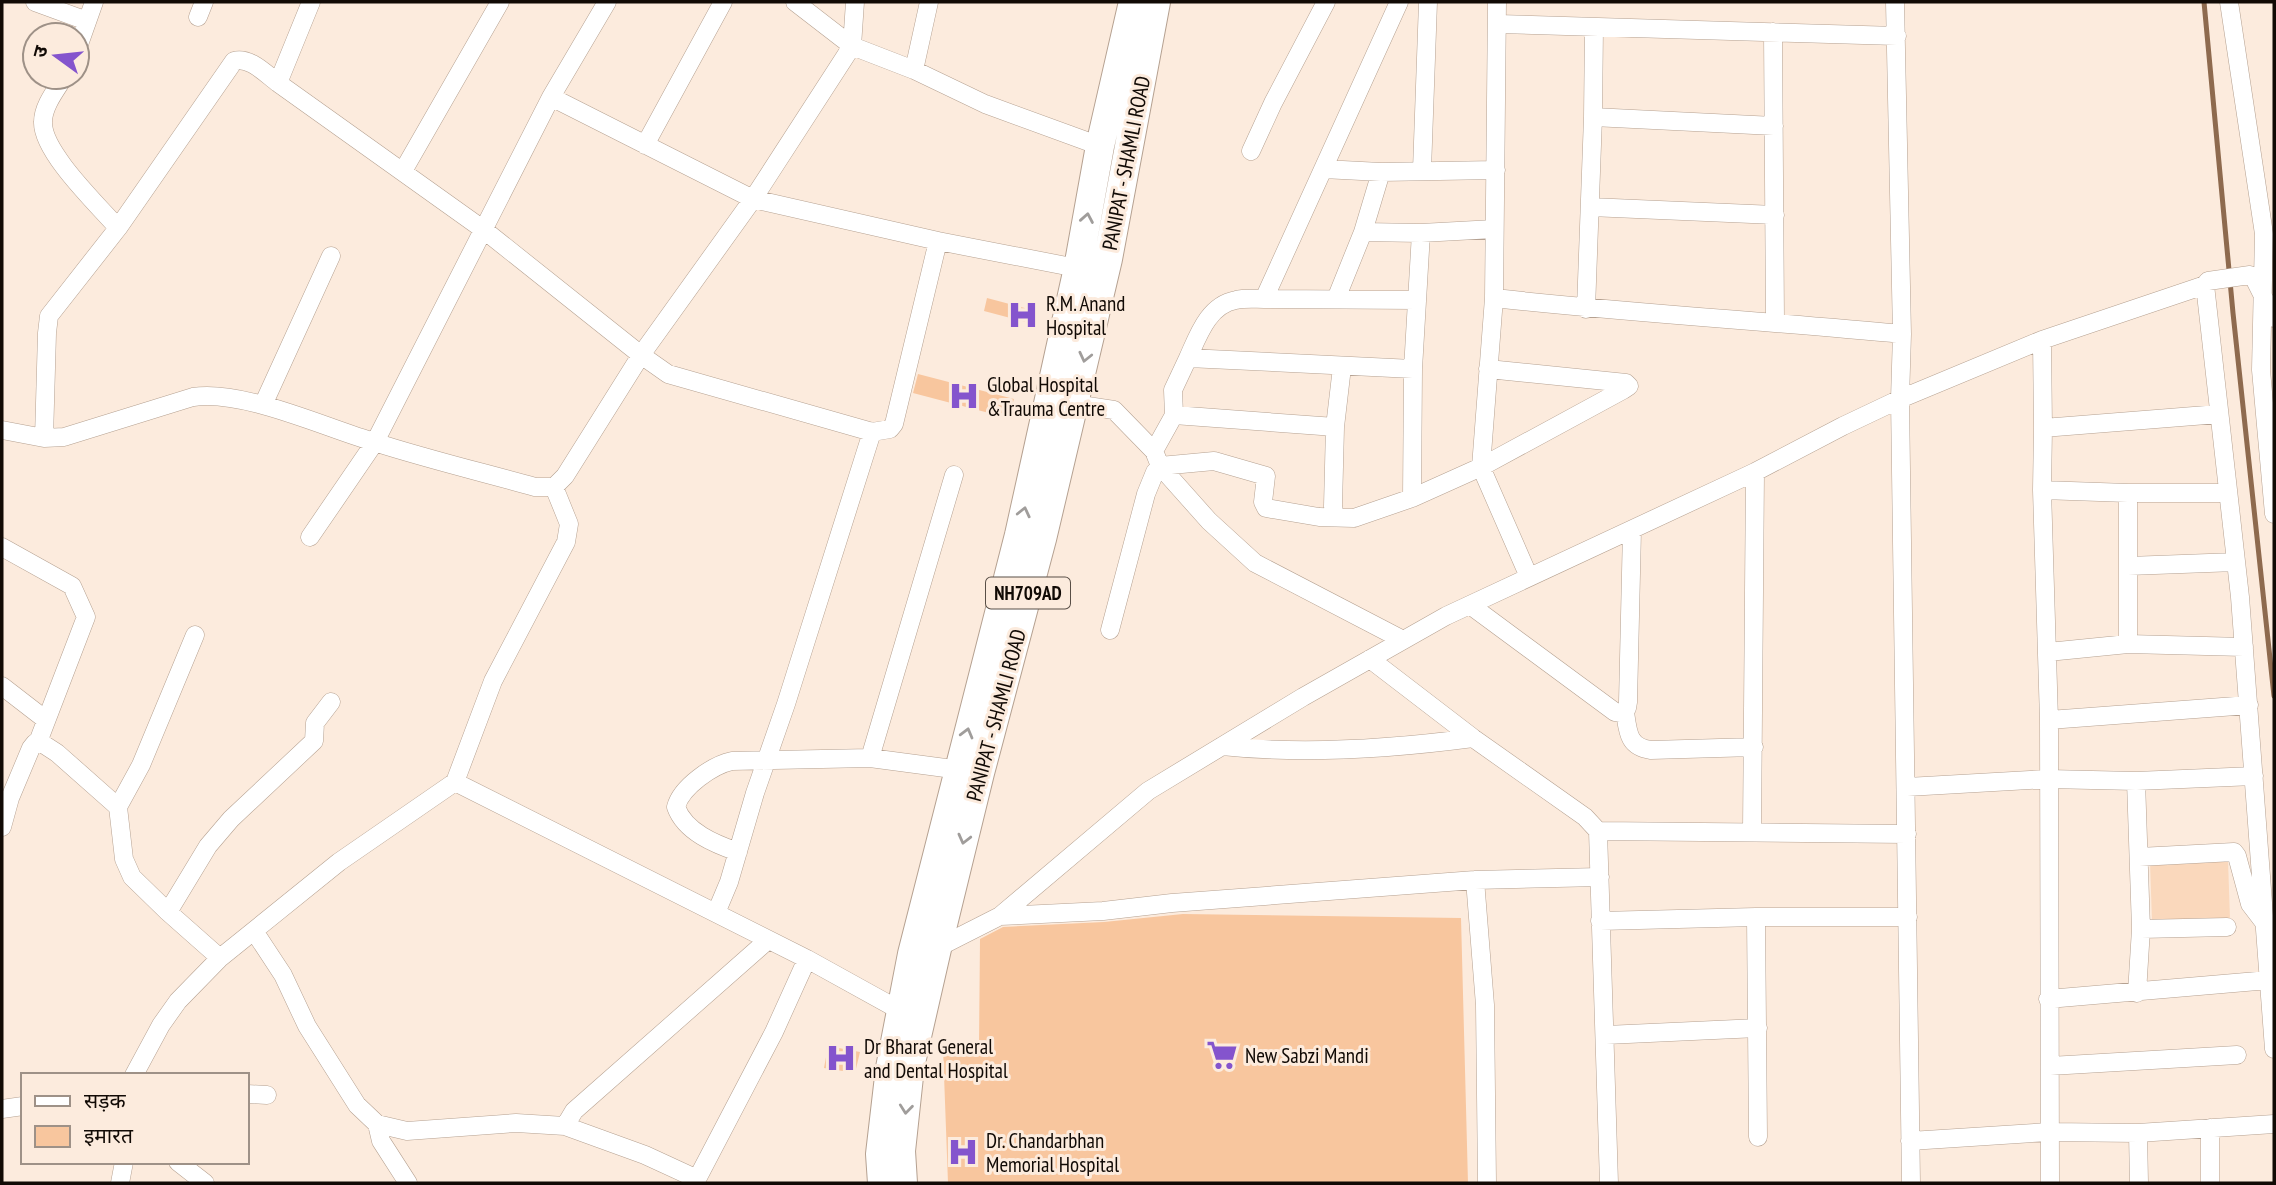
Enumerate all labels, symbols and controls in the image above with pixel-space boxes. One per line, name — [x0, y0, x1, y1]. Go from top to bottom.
north arrow — [21, 21, 91, 91]
text: उ — [27, 42, 53, 60]
street label: PANIPAT - SHAMLI ROAD — [1096, 74, 1156, 252]
one-way arrow — [1079, 212, 1094, 224]
place label: R.M. Anand Hospital — [1046, 290, 1125, 341]
hospital icon: R.M. Anand Hospital — [1006, 298, 1040, 332]
one-way arrow — [1079, 351, 1093, 363]
place label: Global Hospital &Trauma Centre — [987, 371, 1105, 422]
hospital icon: Global Hospital &Trauma Centre — [947, 379, 981, 413]
one-way arrow — [1015, 506, 1030, 518]
road number: NH709AD — [986, 578, 1070, 608]
street label: PANIPAT - SHAMLI ROAD — [960, 626, 1032, 804]
one-way arrow — [959, 727, 973, 739]
one-way arrow — [958, 833, 972, 845]
place label: Dr Bharat General and Dental Hospital — [864, 1033, 1008, 1084]
supermarket icon: New Sabzi Mandi — [1205, 1038, 1239, 1072]
hospital icon: Dr Bharat General and Dental Hospital — [824, 1041, 858, 1075]
place label: New Sabzi Mandi — [1245, 1042, 1369, 1069]
legend — [21, 1073, 248, 1164]
text: सड़क — [84, 1087, 126, 1114]
one-way arrow — [898, 1103, 913, 1115]
text: इमारत — [84, 1122, 134, 1149]
place label: Dr. Chandarbhan Memorial Hospital — [986, 1127, 1119, 1178]
hospital icon: Dr. Chandarbhan Memorial Hospital — [946, 1135, 980, 1169]

